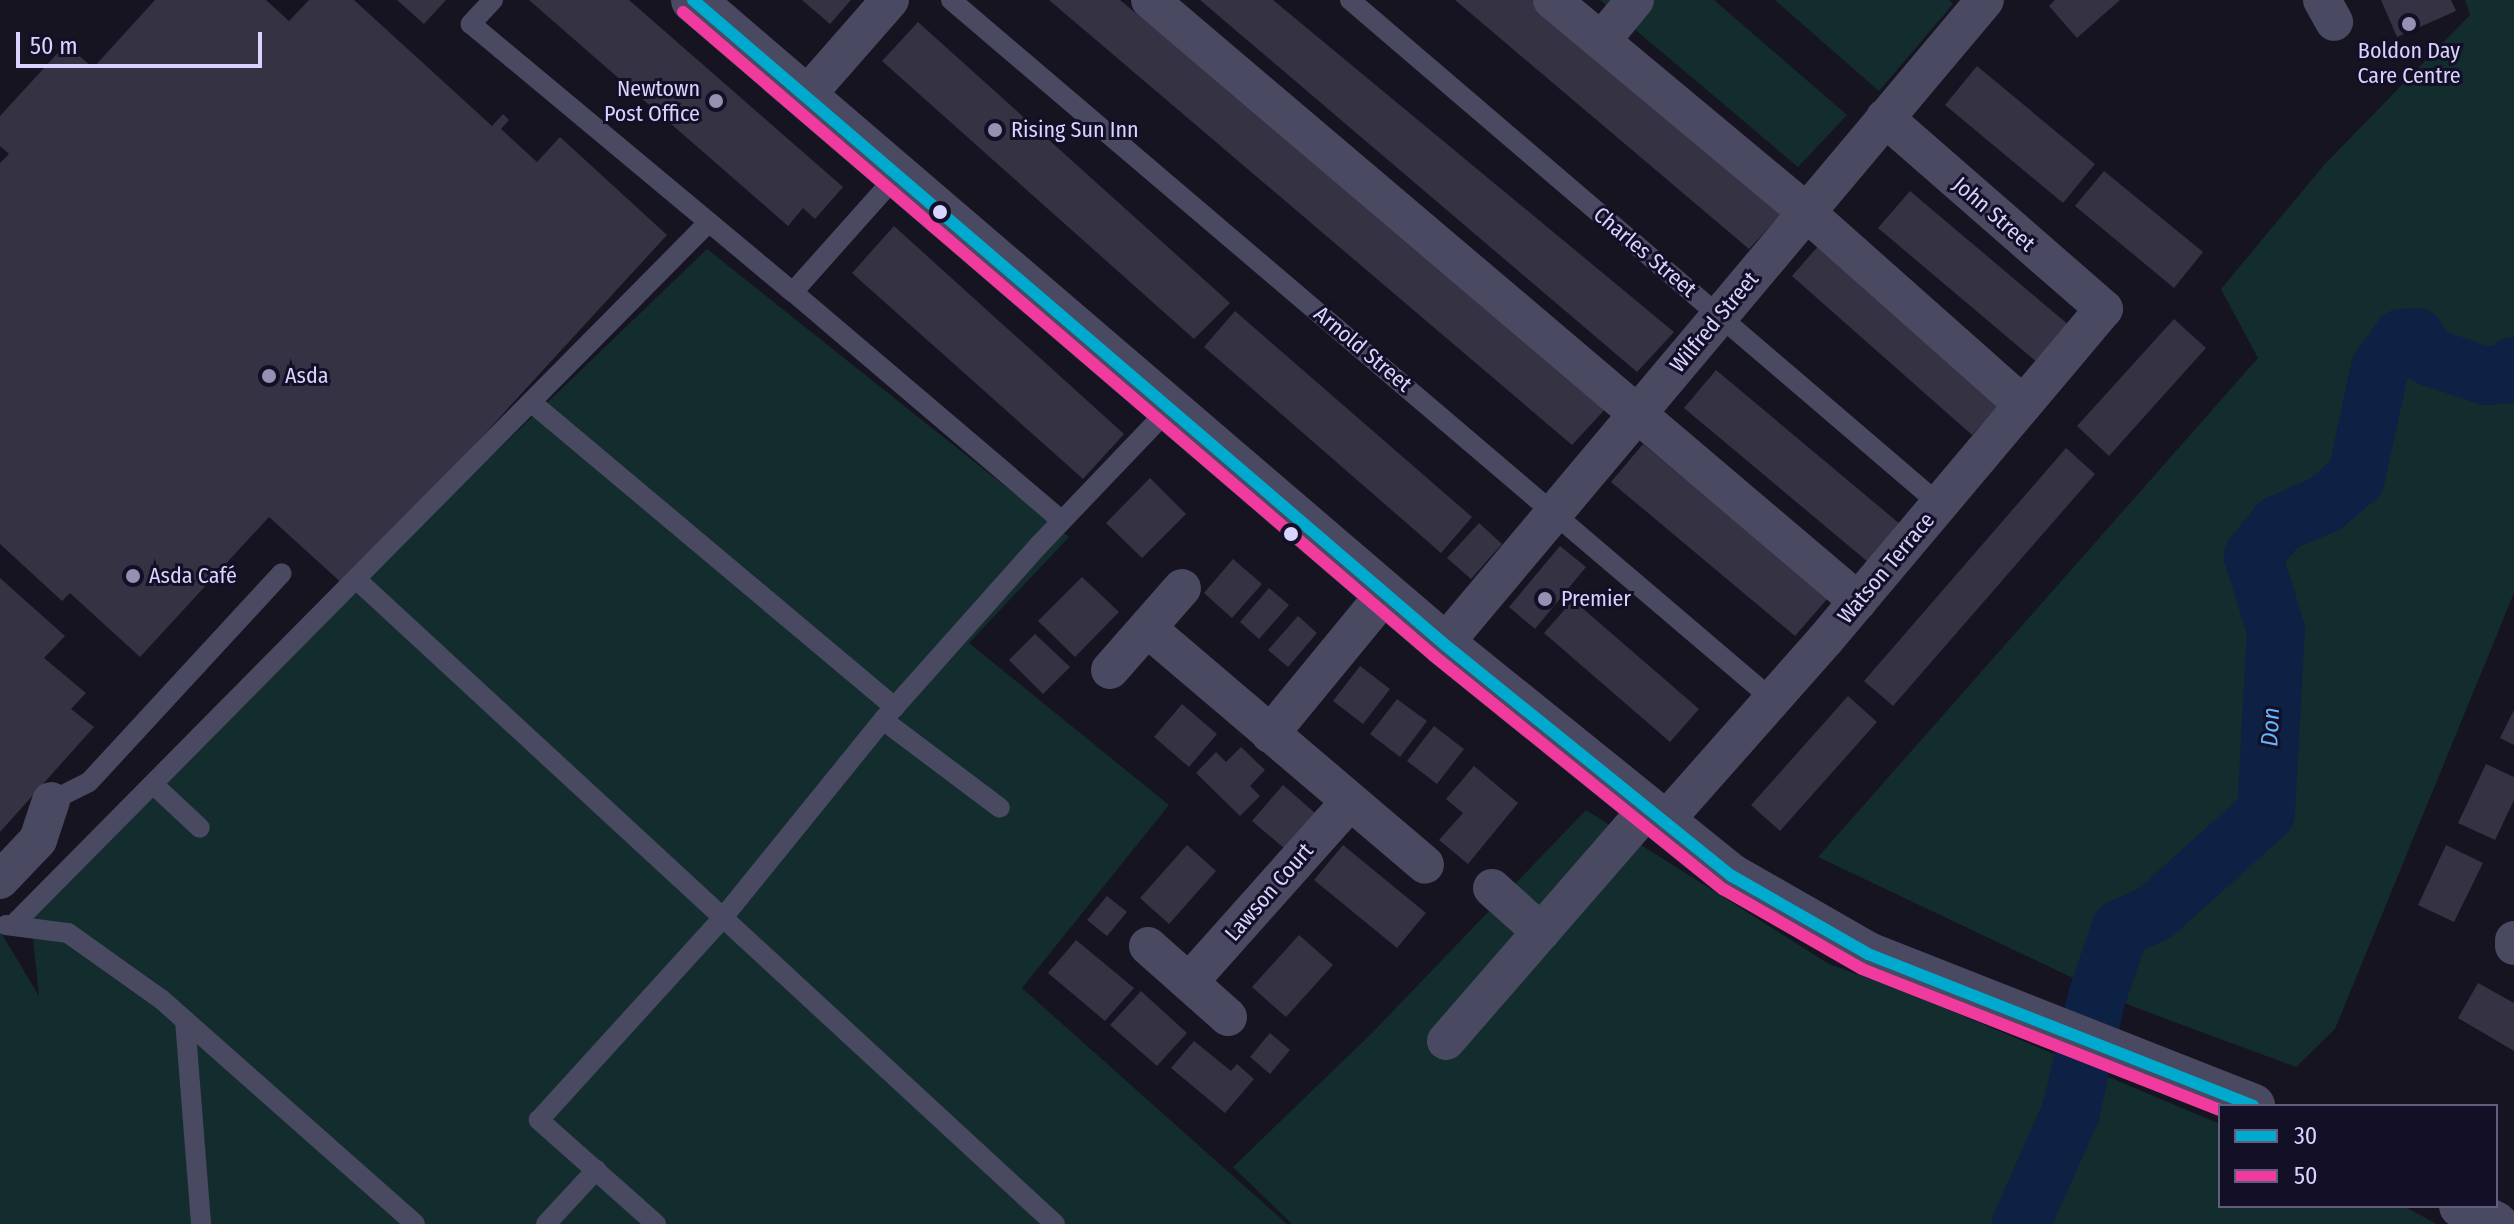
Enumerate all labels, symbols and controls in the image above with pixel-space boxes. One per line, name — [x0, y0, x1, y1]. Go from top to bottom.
marker: Boldon Day Care Centre — [2400, 15, 2418, 33]
scale bar — [20, 16, 266, 66]
text: 50 m — [30, 32, 78, 60]
place label: Boldon Day Care Centre — [2357, 37, 2461, 88]
place label: Newtown Post Office — [604, 75, 700, 126]
marker: Newtown Post Office — [707, 92, 725, 110]
place label: Rising Sun Inn — [1011, 117, 1139, 143]
marker: Rising Sun Inn — [986, 121, 1004, 139]
street label: John Street — [1948, 171, 2040, 257]
street label: Charles Street — [1588, 201, 1702, 303]
unlabelled marker — [932, 204, 948, 220]
street label: Wilfred Street — [1664, 266, 1764, 378]
street label: Arnold Street — [1309, 301, 1417, 397]
place label: Asda — [285, 363, 329, 389]
marker: Asda — [260, 367, 278, 385]
street label: Watson Terrace — [1832, 507, 1940, 629]
unlabelled marker — [1283, 526, 1299, 542]
place label: Asda Café — [149, 563, 237, 589]
marker: Asda Café — [124, 567, 142, 585]
place label: Premier — [1561, 586, 1631, 612]
marker: Premier — [1536, 590, 1554, 608]
water label: Don — [2256, 707, 2286, 747]
street label: Lawson Court — [1219, 838, 1319, 946]
legend — [2218, 1104, 2498, 1208]
text: 30 — [2294, 1122, 2317, 1150]
text: 50 — [2294, 1162, 2318, 1190]

